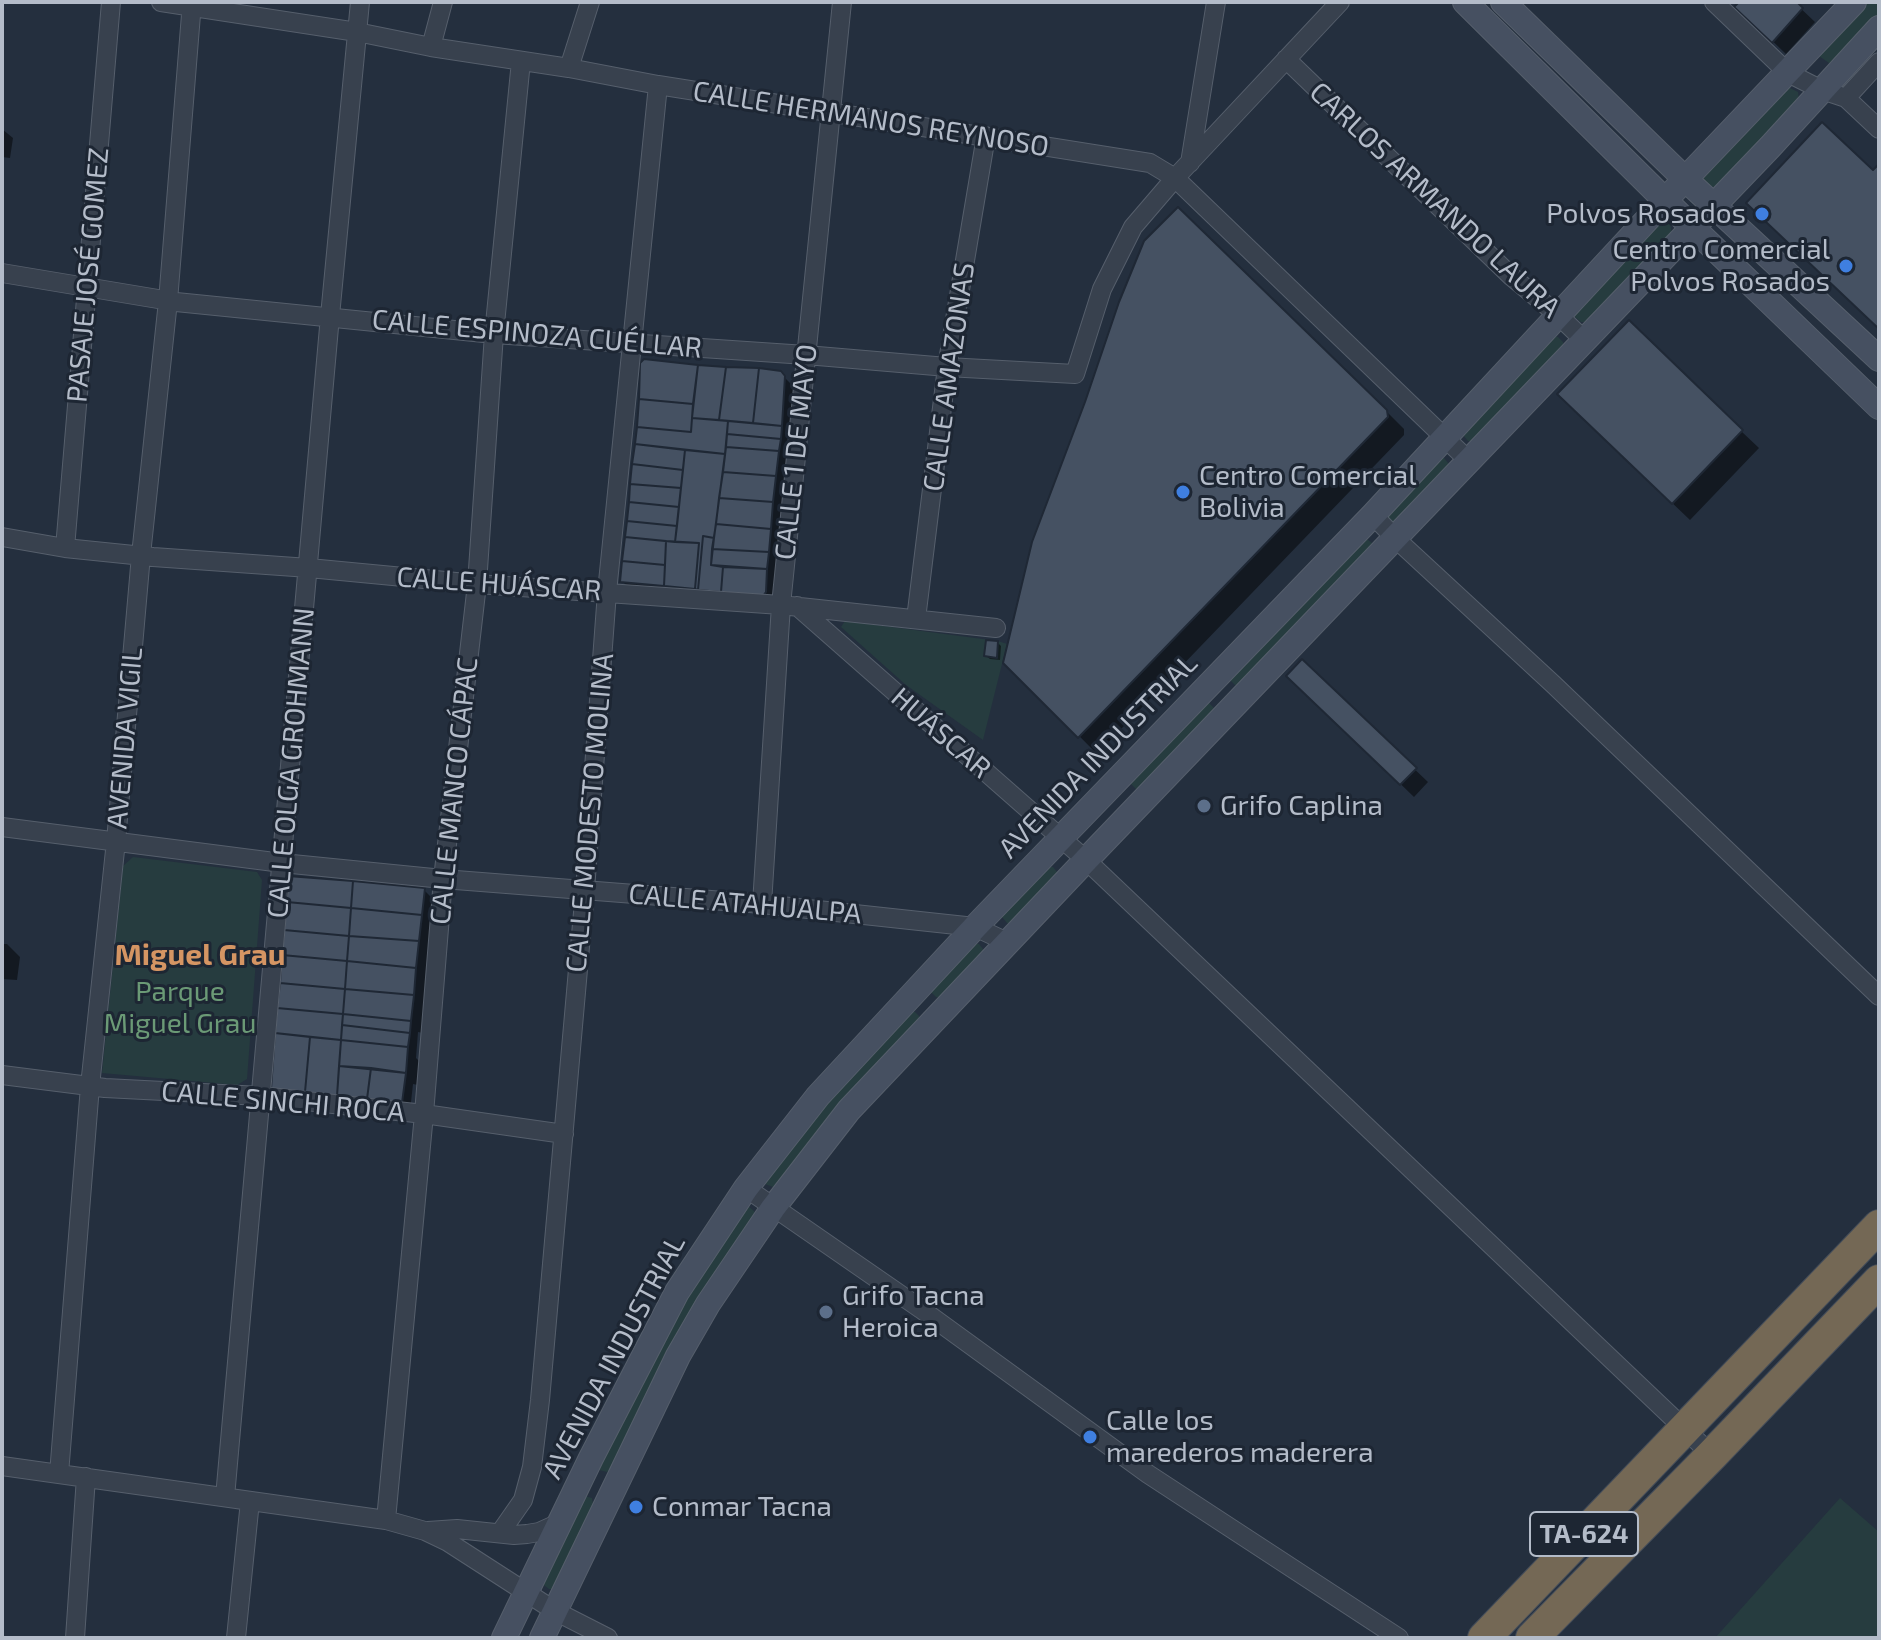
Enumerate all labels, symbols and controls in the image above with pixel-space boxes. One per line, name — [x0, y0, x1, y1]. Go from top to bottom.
street label: CALLE HERMANOS REYNOSO — [691, 74, 1051, 164]
street label: CARLOS ARMANDO LAURA — [1303, 75, 1567, 325]
street label: PASAJE JOSÉ GOMEZ — [60, 146, 116, 404]
place label: Polvos Rosados — [1546, 197, 1746, 231]
marker: Polvos Rosados — [1753, 205, 1771, 223]
place label: Centro Comercial Polvos Rosados — [1612, 233, 1830, 299]
marker: Centro Comercial Polvos Rosados — [1837, 257, 1855, 275]
street label: CALLE AMAZONAS — [916, 260, 982, 494]
street label: CALLE ESPINOZA CUÉLLAR — [371, 303, 703, 365]
street label: CALLE 1 DE MAYO — [768, 343, 824, 561]
place label: Centro Comercial Bolivia — [1199, 459, 1417, 525]
marker: Centro Comercial Bolivia — [1174, 483, 1192, 501]
street label: CALLE HUÁSCAR — [396, 560, 602, 608]
street label: CALLE OLGA GROHMANN — [261, 606, 321, 920]
street label: AVENIDA VIGIL — [100, 646, 150, 830]
street label: AVENIDA INDUSTRIAL — [992, 647, 1204, 865]
street label: CALLE MODESTO MOLINA — [559, 652, 621, 974]
street label: CALLE MANCO CÁPAC — [423, 656, 485, 926]
street label: HUÁSCAR — [884, 681, 998, 785]
place label: Grifo Caplina — [1220, 789, 1383, 823]
marker: Grifo Caplina — [1195, 797, 1213, 815]
street label: CALLE ATAHUALPA — [627, 877, 863, 931]
district label: Miguel Grau — [114, 937, 286, 973]
park label: Parque Miguel Grau — [104, 975, 256, 1041]
street label: CALLE SINCHI ROCA — [160, 1075, 406, 1129]
street label: AVENIDA INDUSTRIAL — [536, 1229, 692, 1485]
place label: Grifo Tacna Heroica — [842, 1279, 985, 1345]
marker: Grifo Tacna Heroica — [817, 1303, 835, 1321]
place label: Calle los marederos maderera — [1106, 1404, 1374, 1470]
marker: Calle los marederos maderera — [1081, 1428, 1099, 1446]
place label: Conmar Tacna — [652, 1490, 832, 1524]
marker: Conmar Tacna — [627, 1498, 645, 1516]
road number: TA-624 — [1530, 1512, 1638, 1556]

